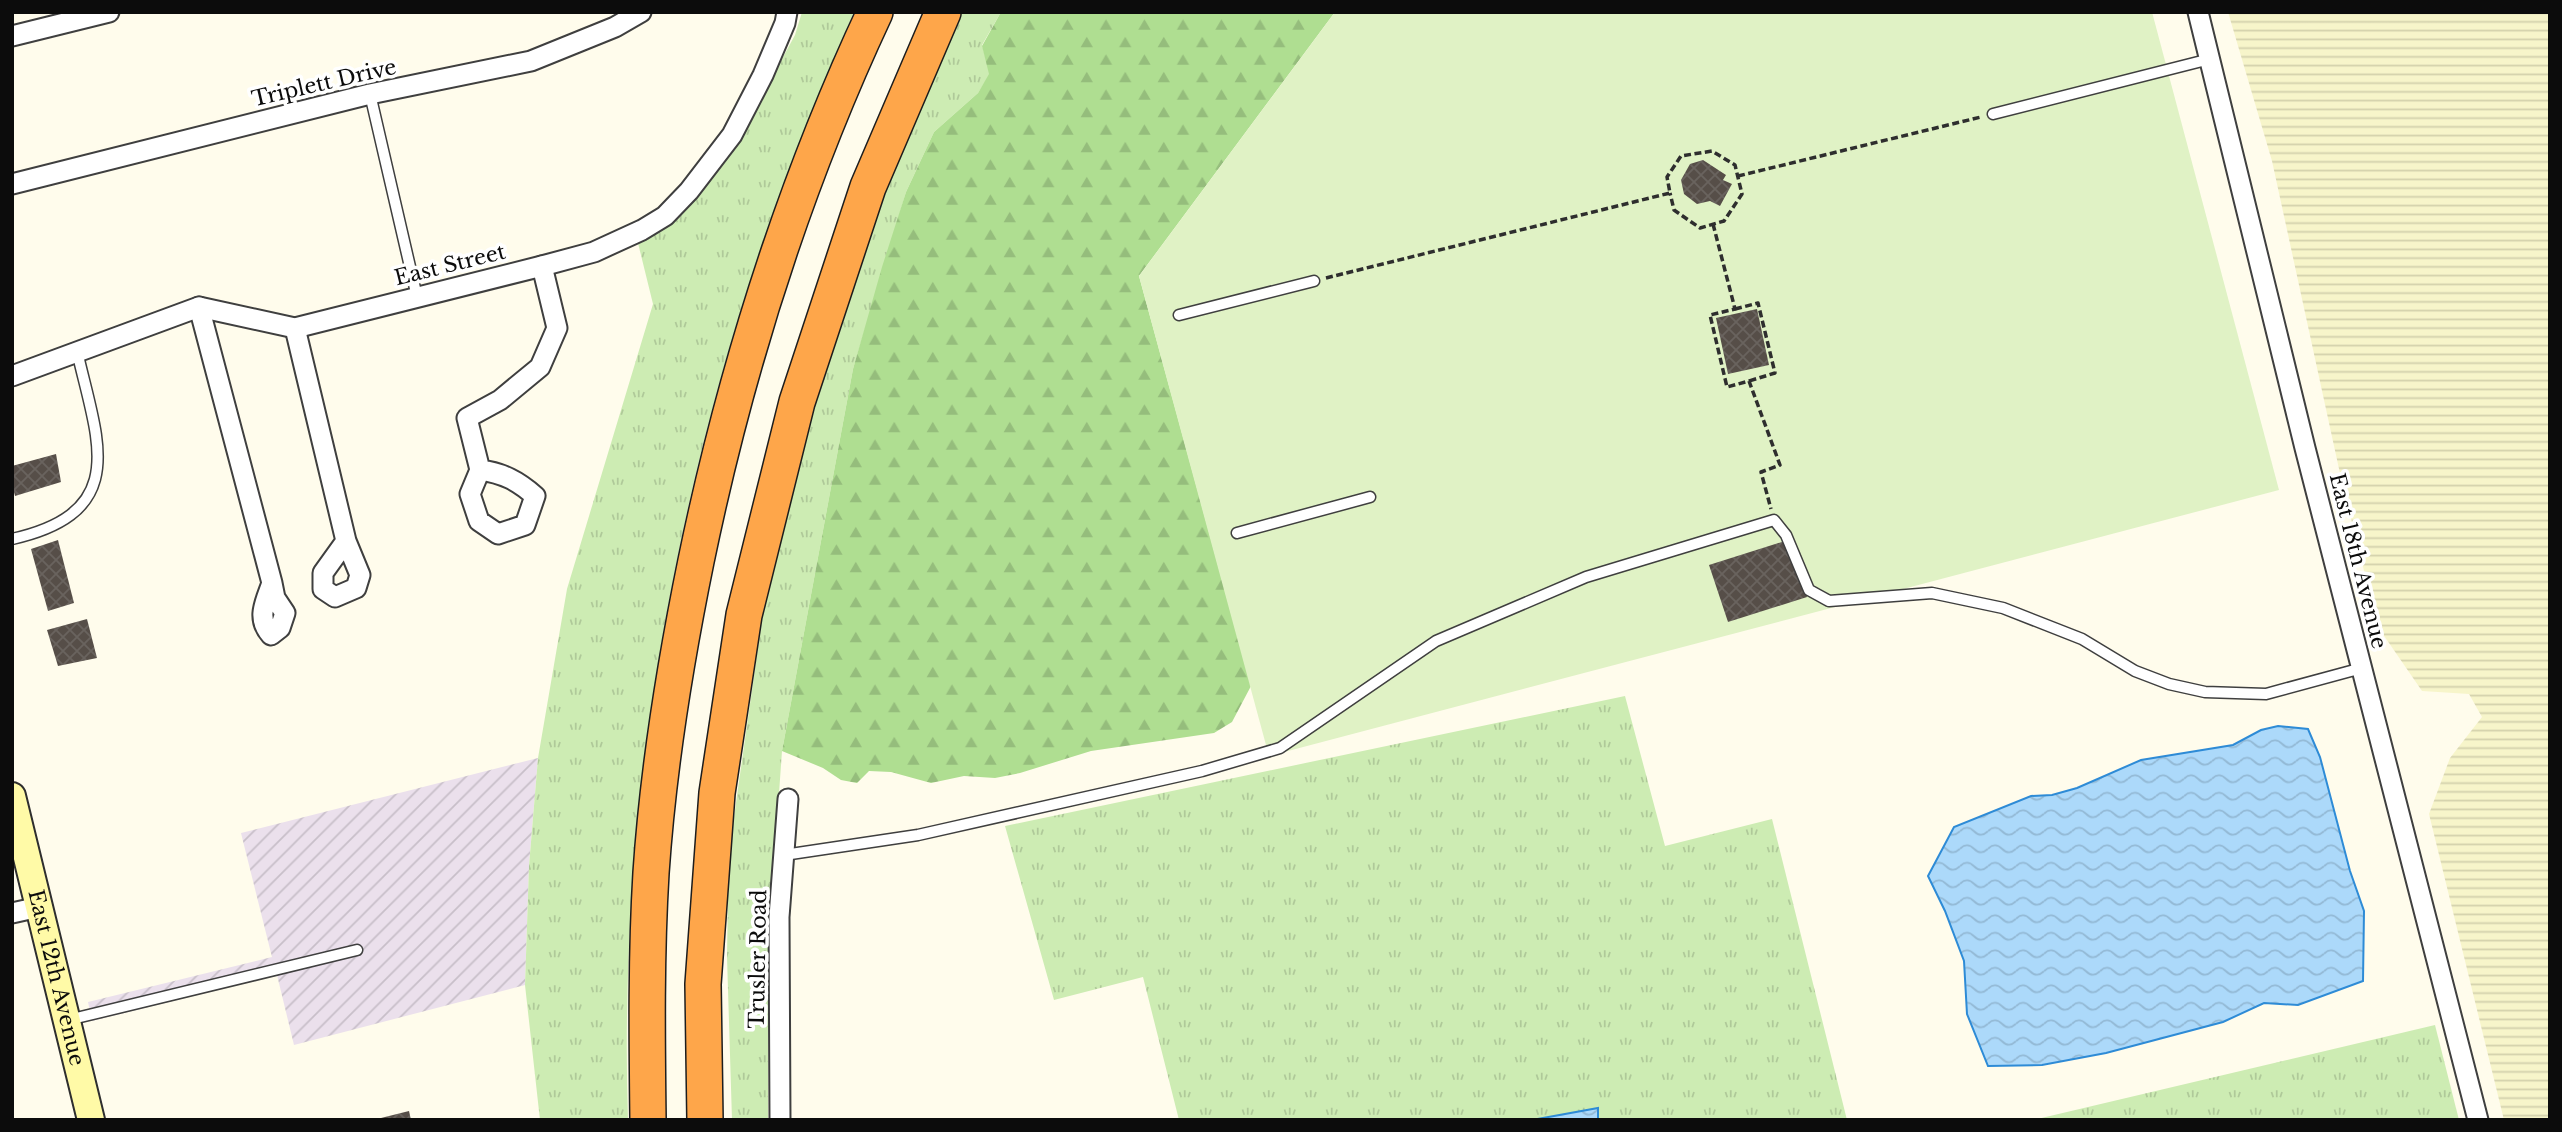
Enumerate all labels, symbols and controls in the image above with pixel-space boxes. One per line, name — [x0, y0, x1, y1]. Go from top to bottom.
street label: Triplett Drive — [249, 54, 399, 112]
street label: East Street — [392, 239, 508, 291]
street label: East 18th Avenue — [2324, 471, 2392, 651]
street label: East 12th Avenue — [22, 887, 90, 1068]
street label: Trusler Road — [744, 889, 772, 1029]

